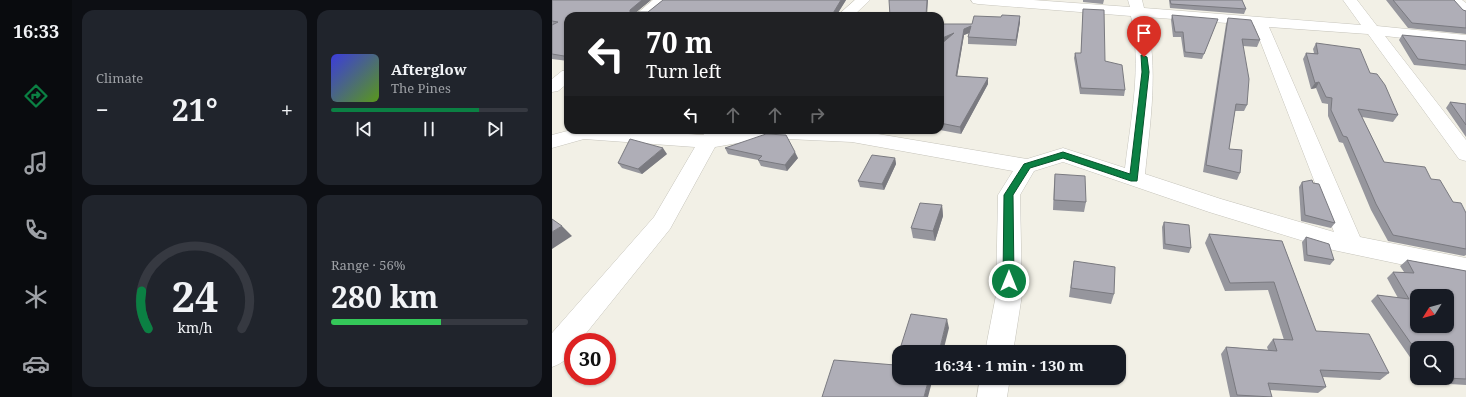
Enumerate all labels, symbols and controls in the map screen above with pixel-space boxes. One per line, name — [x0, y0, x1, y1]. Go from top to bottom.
pin — [1127, 16, 1161, 57]
text: 16:33 — [13, 19, 59, 43]
icon: arrive — [1133, 22, 1155, 44]
text: 70 m — [646, 23, 713, 61]
icon: left — [580, 28, 632, 80]
text: Afterglow — [391, 59, 467, 79]
text: Turn left — [646, 59, 721, 83]
text: Climate — [96, 69, 143, 87]
text: The Pines — [391, 79, 451, 97]
icon: directions — [22, 82, 50, 110]
text: 21° — [172, 89, 218, 130]
text: − — [96, 94, 109, 124]
text: + — [281, 94, 293, 124]
icon: left — [680, 104, 702, 126]
icon: ahead — [722, 104, 744, 126]
icon: ahead — [764, 104, 786, 126]
icon: right — [806, 104, 828, 126]
icon: previous — [353, 118, 375, 140]
icon: pause — [418, 118, 440, 140]
icon: next — [484, 118, 506, 140]
icon: music — [22, 149, 50, 177]
icon: phone — [22, 216, 50, 244]
text: Range · 56% — [331, 256, 405, 274]
position arrow — [988, 260, 1030, 302]
text: 24 — [171, 268, 218, 324]
text: 280 km — [331, 276, 438, 317]
icon: climate — [22, 283, 50, 311]
north arrow — [1410, 289, 1454, 333]
map controls — [1410, 289, 1454, 385]
text: km/h — [177, 317, 212, 336]
speed limit sign: 30 — [564, 333, 616, 385]
button: search — [1410, 341, 1454, 385]
icon: car — [22, 350, 50, 378]
text: 16:34 · 1 min · 130 m — [934, 355, 1084, 375]

